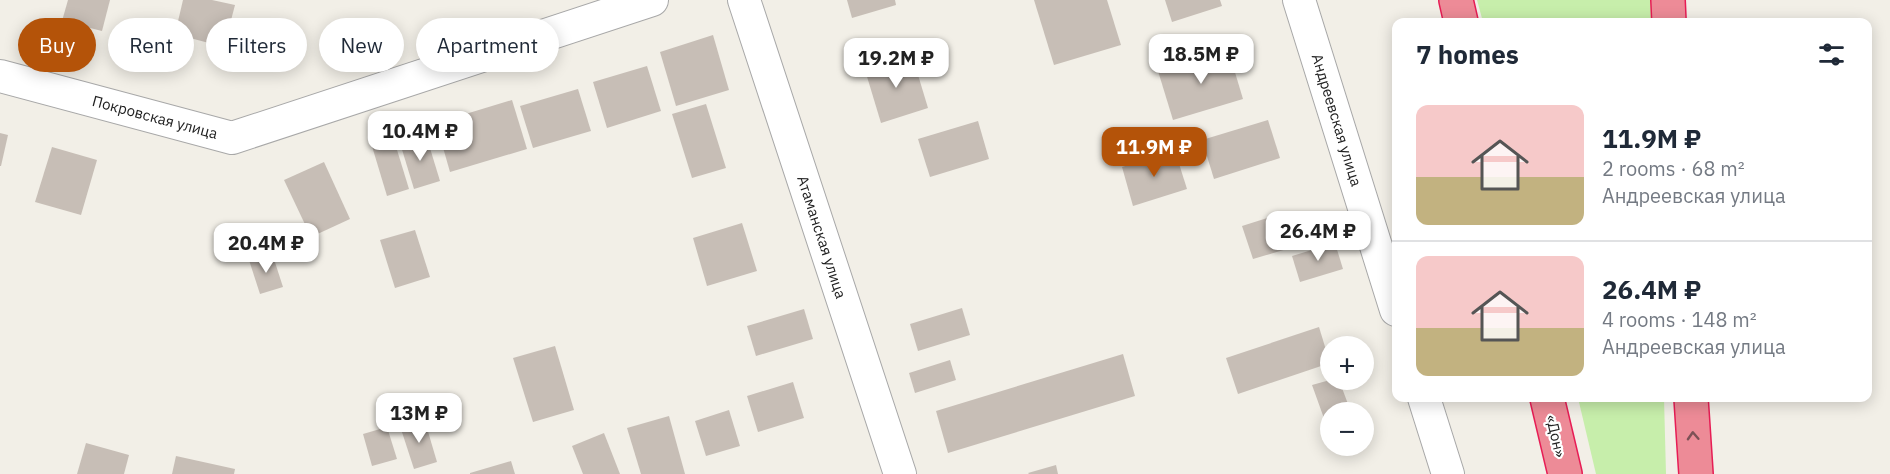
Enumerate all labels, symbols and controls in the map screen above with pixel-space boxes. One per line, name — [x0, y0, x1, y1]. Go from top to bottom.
chip: Buy — [18, 18, 96, 72]
chip: Rent — [108, 18, 194, 72]
chip: Filters — [206, 18, 307, 72]
chip: New — [319, 18, 404, 72]
chip: Apartment — [416, 18, 559, 72]
pin: 18.5M ₽ — [1146, 34, 1256, 85]
text: 7 homes — [1416, 37, 1519, 71]
pin: 19.2M ₽ — [841, 38, 951, 89]
icon: filters — [1815, 38, 1848, 71]
text: 18.5M ₽ — [1163, 40, 1239, 67]
text: 19.2M ₽ — [858, 44, 934, 71]
street label: Андреевская улица — [1308, 51, 1366, 189]
street label: Покровская улица — [90, 91, 220, 143]
pin: 10.4M ₽ — [365, 111, 475, 162]
text: 10.4M ₽ — [382, 117, 458, 144]
text: 11.9M ₽ — [1602, 121, 1701, 155]
pin: 11.9M ₽ — [1099, 127, 1209, 178]
icon: home — [1464, 129, 1536, 201]
text: 11.9M ₽ — [1116, 133, 1192, 160]
text: 2 rooms · 68 m² — [1602, 155, 1745, 182]
street label: Атаманская улица — [793, 173, 851, 301]
text: Андреевская улица — [1602, 182, 1786, 209]
pin: 26.4M ₽ — [1263, 211, 1373, 262]
text: 26.4M ₽ — [1280, 217, 1356, 244]
pin: 20.4M ₽ — [211, 223, 321, 274]
text: 20.4M ₽ — [228, 229, 304, 256]
text: 26.4M ₽ — [1602, 272, 1701, 306]
icon: home — [1464, 280, 1536, 352]
text: 4 rooms · 148 m² — [1602, 306, 1757, 333]
text: Андреевская улица — [1602, 333, 1786, 360]
map controls — [1320, 336, 1374, 456]
button: + — [1320, 336, 1374, 390]
pin: 13M ₽ — [377, 393, 461, 444]
text: 13M ₽ — [390, 399, 448, 426]
button: − — [1320, 402, 1374, 456]
street label: «Дон» — [1542, 413, 1570, 460]
one-way arrow — [1687, 431, 1700, 440]

